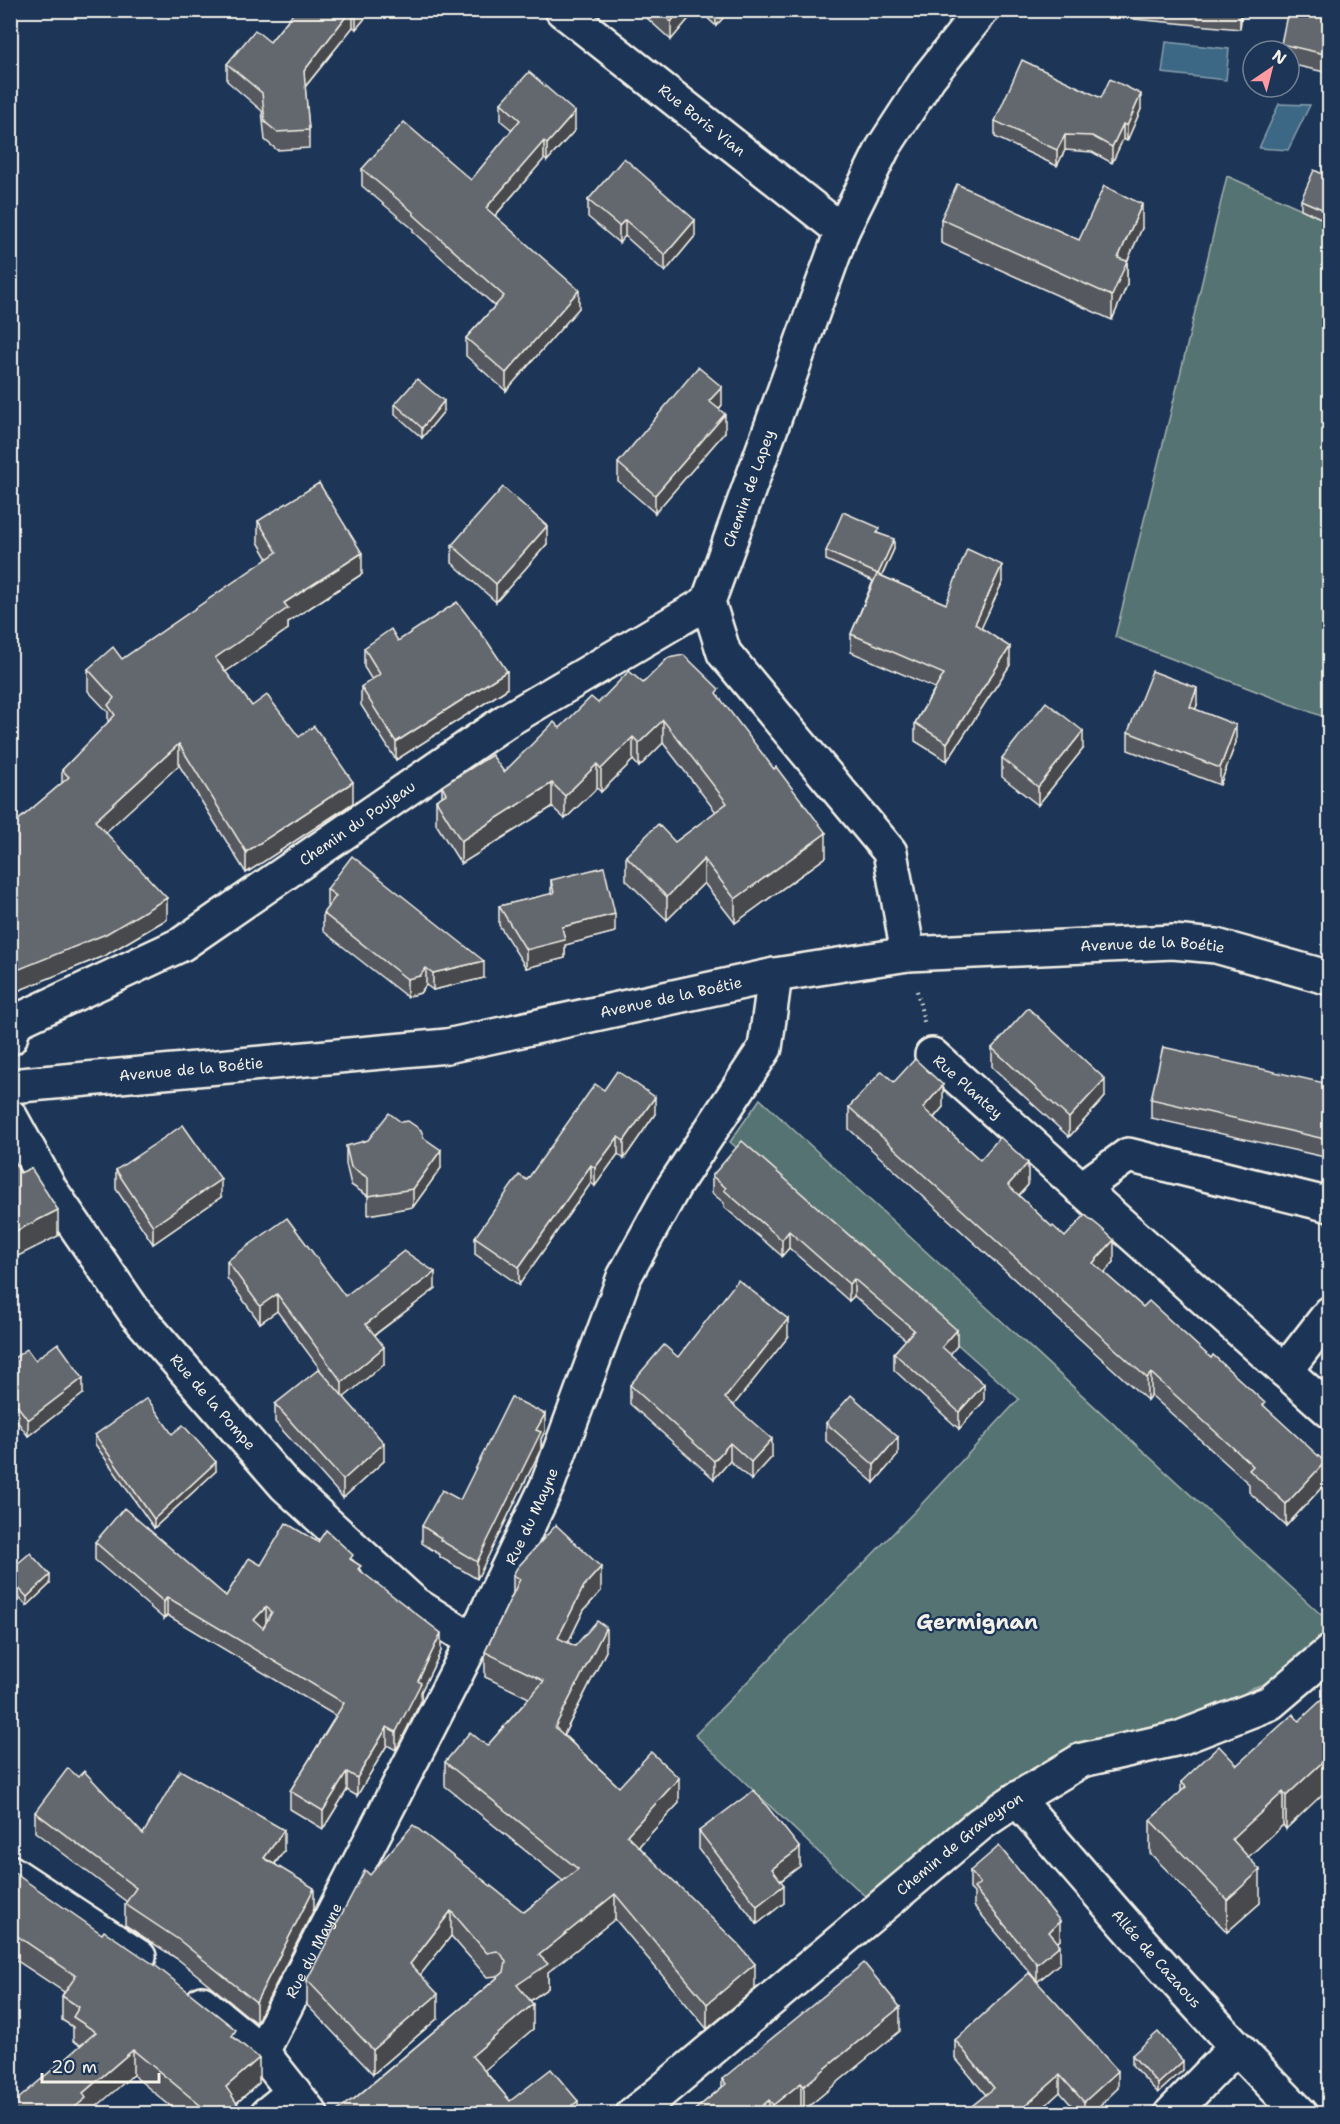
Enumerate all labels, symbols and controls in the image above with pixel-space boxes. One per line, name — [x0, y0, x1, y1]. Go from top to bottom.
north arrow — [1241, 39, 1301, 99]
text: N — [1268, 45, 1291, 69]
street label: Rue Boris Vian — [654, 80, 749, 161]
street label: Chemin de Lapey — [719, 427, 779, 550]
street label: Chemin du Poujeau — [295, 776, 419, 870]
street label: Avenue de la Boétie — [1080, 932, 1227, 958]
street label: Avenue de la Boétie — [598, 972, 744, 1023]
street label: Rue Plantey — [929, 1051, 1007, 1123]
street label: Avenue de la Boétie — [118, 1053, 264, 1086]
street label: Rue de la Pompe — [166, 1350, 260, 1455]
street label: Rue du Mayne — [501, 1465, 563, 1568]
district label: Germignan — [916, 1608, 1038, 1636]
street label: Chemin de Graveyron — [892, 1788, 1027, 1900]
street label: Rue du Mayne — [281, 1899, 347, 2002]
street label: Allée de Cazaous — [1107, 1905, 1206, 2012]
scale bar — [42, 2046, 159, 2084]
text: 20 m — [51, 2055, 97, 2079]

